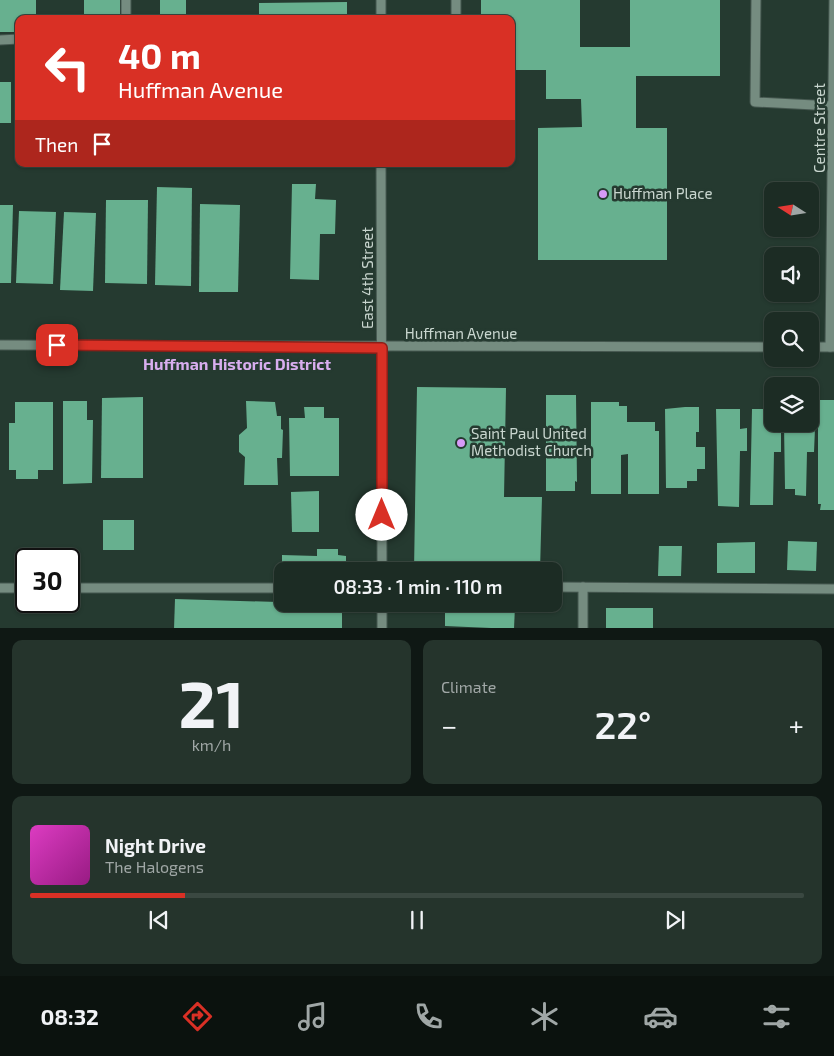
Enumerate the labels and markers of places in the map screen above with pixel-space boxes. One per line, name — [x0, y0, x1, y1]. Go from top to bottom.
place label: Huffman Place — [613, 184, 712, 202]
marker: Huffman Place — [597, 188, 609, 200]
pin — [36, 324, 78, 366]
place label: Saint Paul United Methodist Church — [471, 424, 592, 459]
marker: Saint Paul United Methodist Church — [455, 437, 467, 449]

